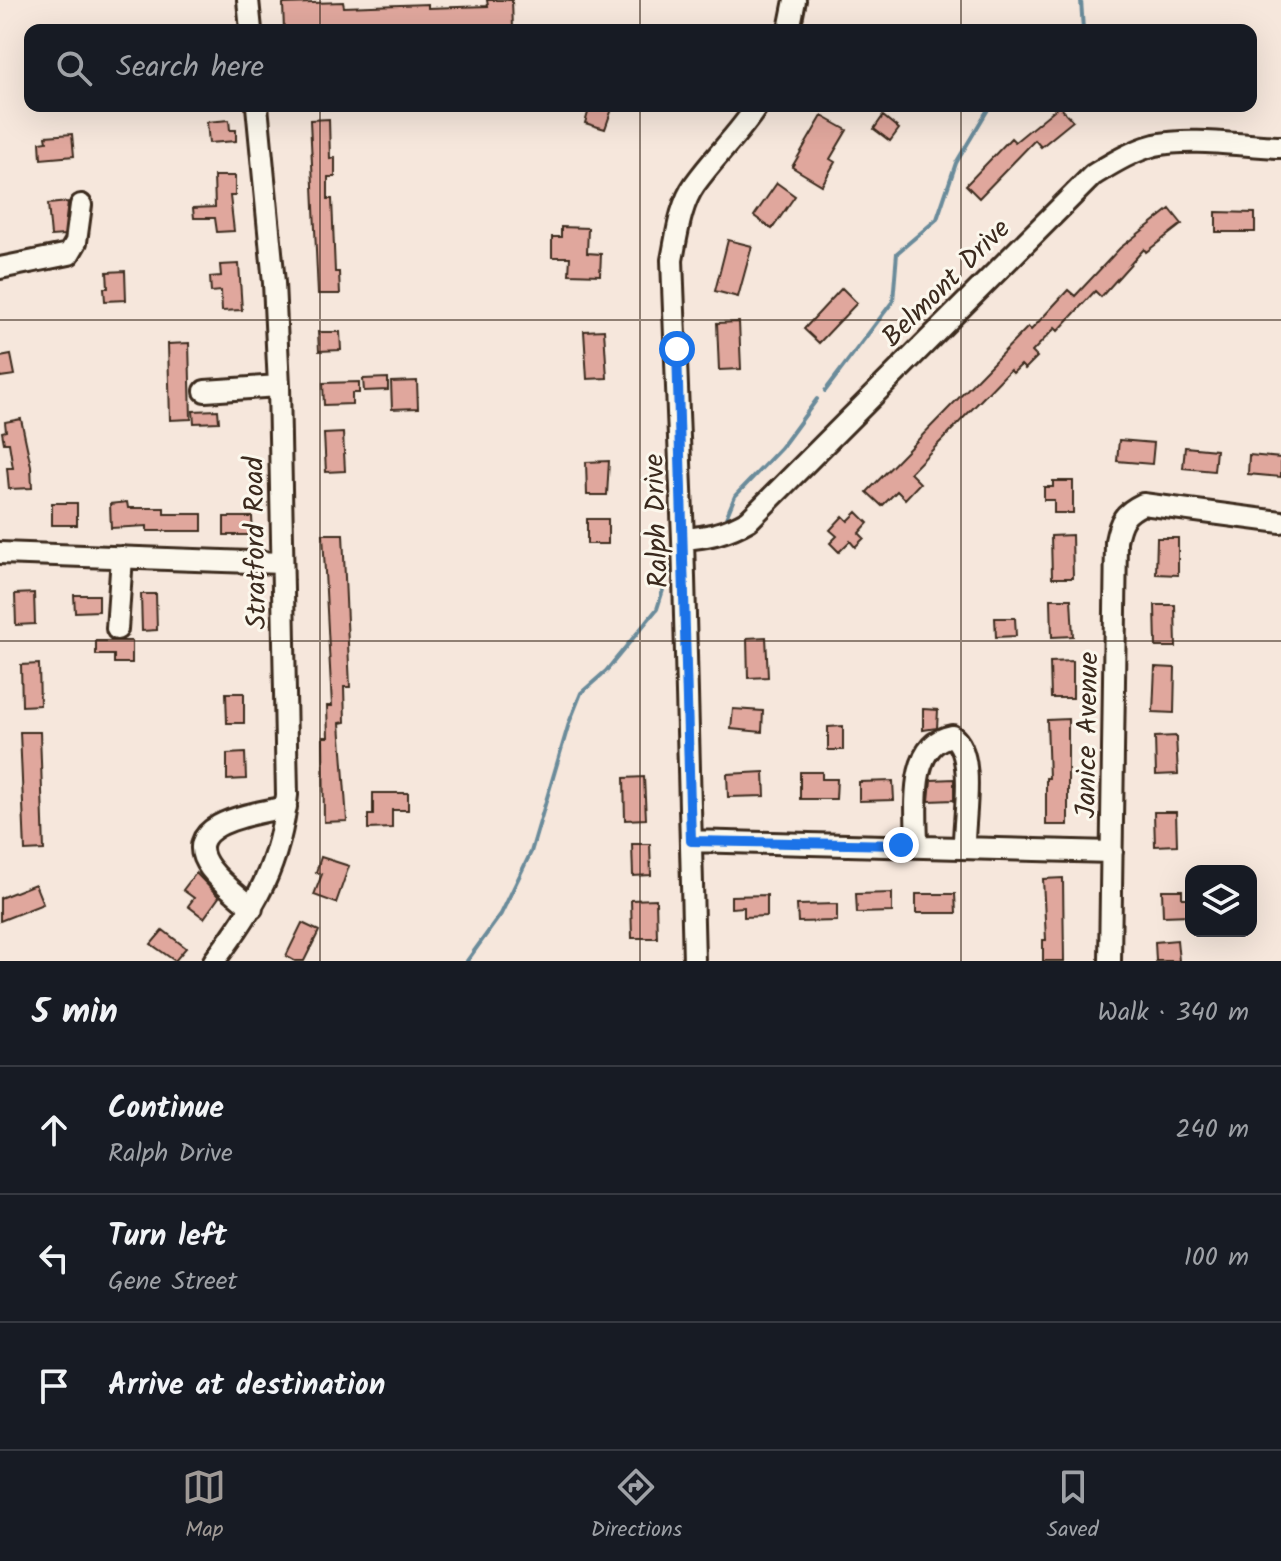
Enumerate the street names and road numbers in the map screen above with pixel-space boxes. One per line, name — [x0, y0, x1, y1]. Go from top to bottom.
street label: Belmont Drive — [872, 208, 1022, 359]
street label: Ralph Drive — [633, 453, 682, 589]
street label: Stratford Road — [232, 455, 281, 630]
street label: Janice Avenue — [1065, 651, 1112, 819]

